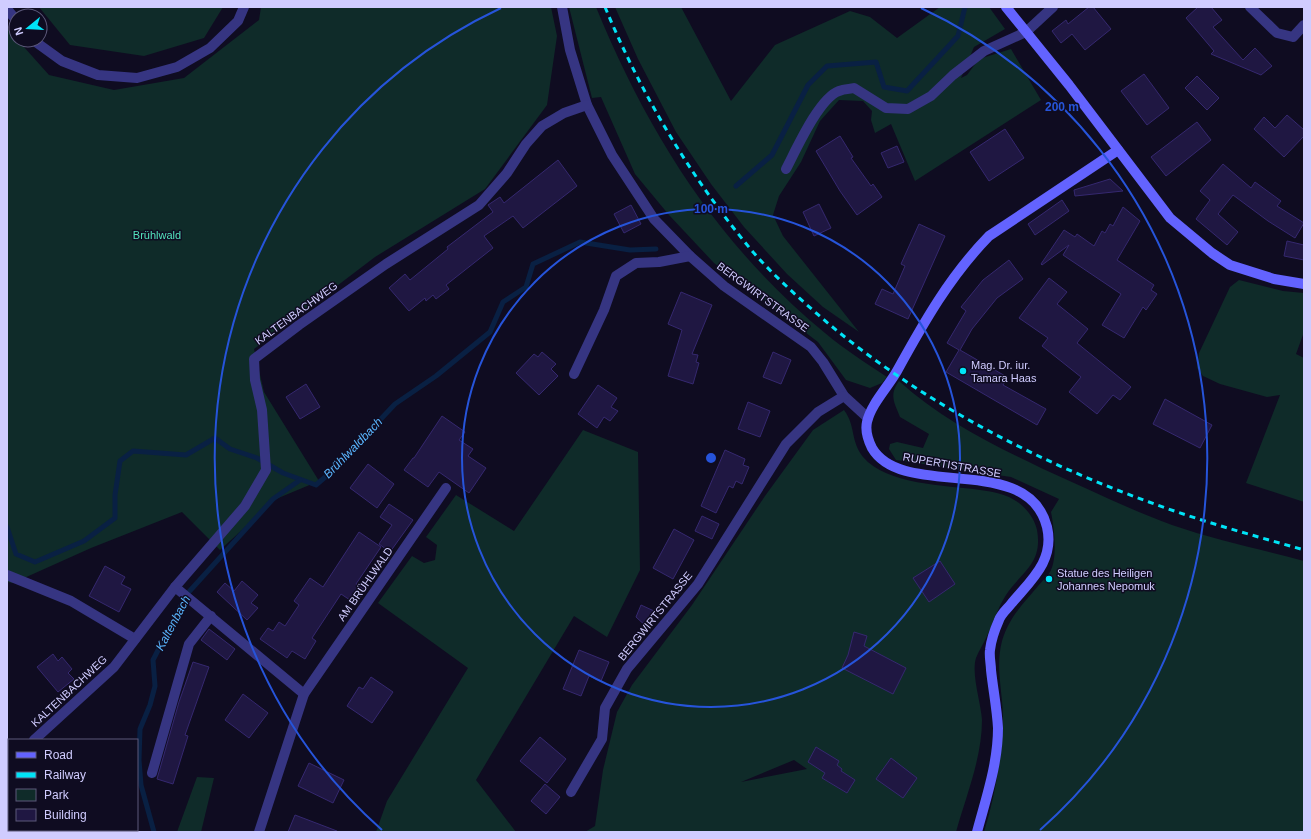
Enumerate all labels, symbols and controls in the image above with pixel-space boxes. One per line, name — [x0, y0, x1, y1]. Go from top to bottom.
north arrow — [8, 8, 48, 48]
text: N — [12, 25, 25, 37]
text: 200 m — [1045, 100, 1079, 114]
text: 100 m — [694, 202, 728, 216]
park label: Brühlwald — [133, 229, 181, 241]
street label: BERGWIRTSTRASSE — [715, 260, 811, 334]
street label: KALTENBACHWEG — [253, 279, 339, 347]
place label: Mag. Dr. iur. Tamara Haas — [971, 359, 1037, 384]
marker: Mag. Dr. iur. Tamara Haas — [958, 366, 968, 376]
water label: Brühlwaldbach — [321, 415, 386, 481]
street label: RUPERTISTRASSE — [902, 450, 1002, 480]
centre of rings — [704, 451, 718, 465]
street label: AM BRÜHLWALD — [335, 545, 395, 623]
place label: Statue des Heiligen Johannes Nepomuk — [1057, 567, 1155, 592]
street label: BERGWIRTSTRASSE — [616, 569, 694, 663]
marker: Statue des Heiligen Johannes Nepomuk — [1044, 574, 1054, 584]
water label: Kaltenbach — [153, 593, 193, 653]
street label: KALTENBACHWEG — [29, 653, 109, 729]
legend — [8, 739, 138, 831]
text: Road — [44, 748, 73, 762]
text: Railway — [44, 768, 86, 782]
text: Park — [44, 788, 70, 802]
text: Building — [44, 808, 87, 822]

